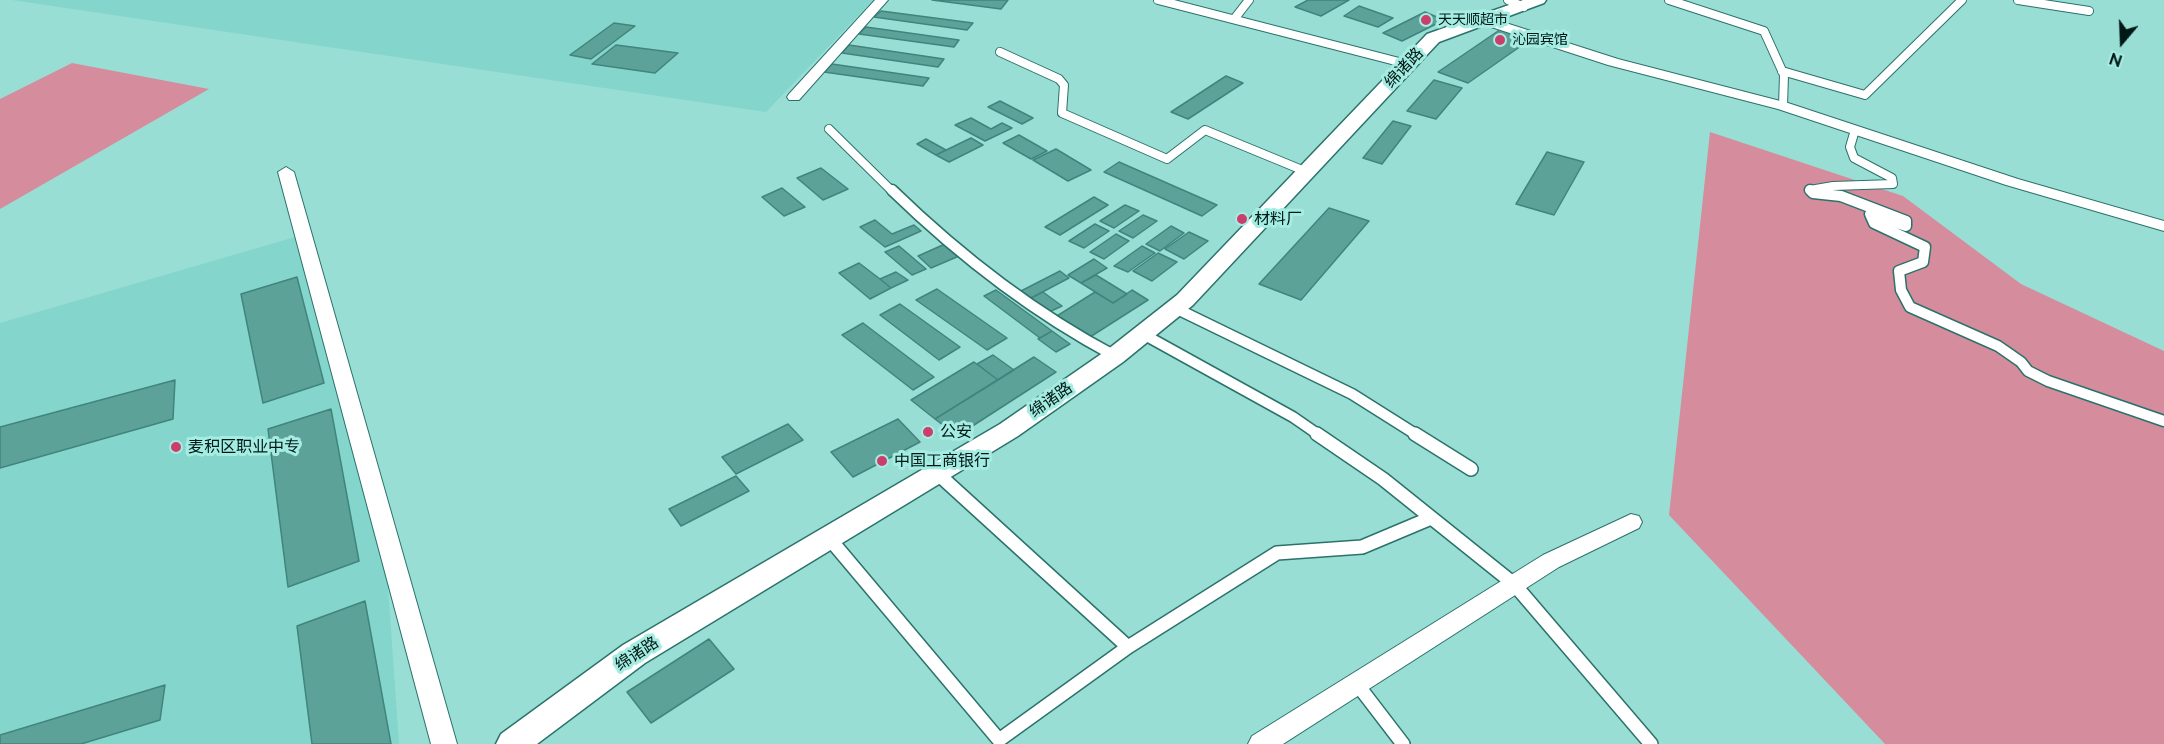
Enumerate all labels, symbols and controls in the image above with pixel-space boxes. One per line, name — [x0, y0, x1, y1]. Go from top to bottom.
place label: 天天顺超市 — [1438, 12, 1508, 28]
north arrow — [2092, 12, 2152, 72]
marker: 天天顺超市 — [1419, 13, 1433, 27]
place label: 沁园宾馆 — [1512, 32, 1568, 48]
marker: 沁园宾馆 — [1493, 33, 1507, 47]
street label: 绵诸路 — [1381, 44, 1427, 92]
text: N — [2107, 49, 2125, 70]
place label: 材料厂 — [1254, 209, 1302, 229]
marker: 材料厂 — [1235, 212, 1249, 226]
street label: 绵诸路 — [1026, 378, 1076, 422]
place label: 公安 — [940, 422, 972, 442]
marker: 公安 — [921, 425, 935, 439]
place label: 麦积区职业中专 — [188, 437, 300, 457]
marker: 麦积区职业中专 — [169, 440, 183, 454]
place label: 中国工商银行 — [894, 451, 990, 471]
marker: 中国工商银行 — [875, 454, 889, 468]
street label: 绵诸路 — [612, 633, 662, 675]

